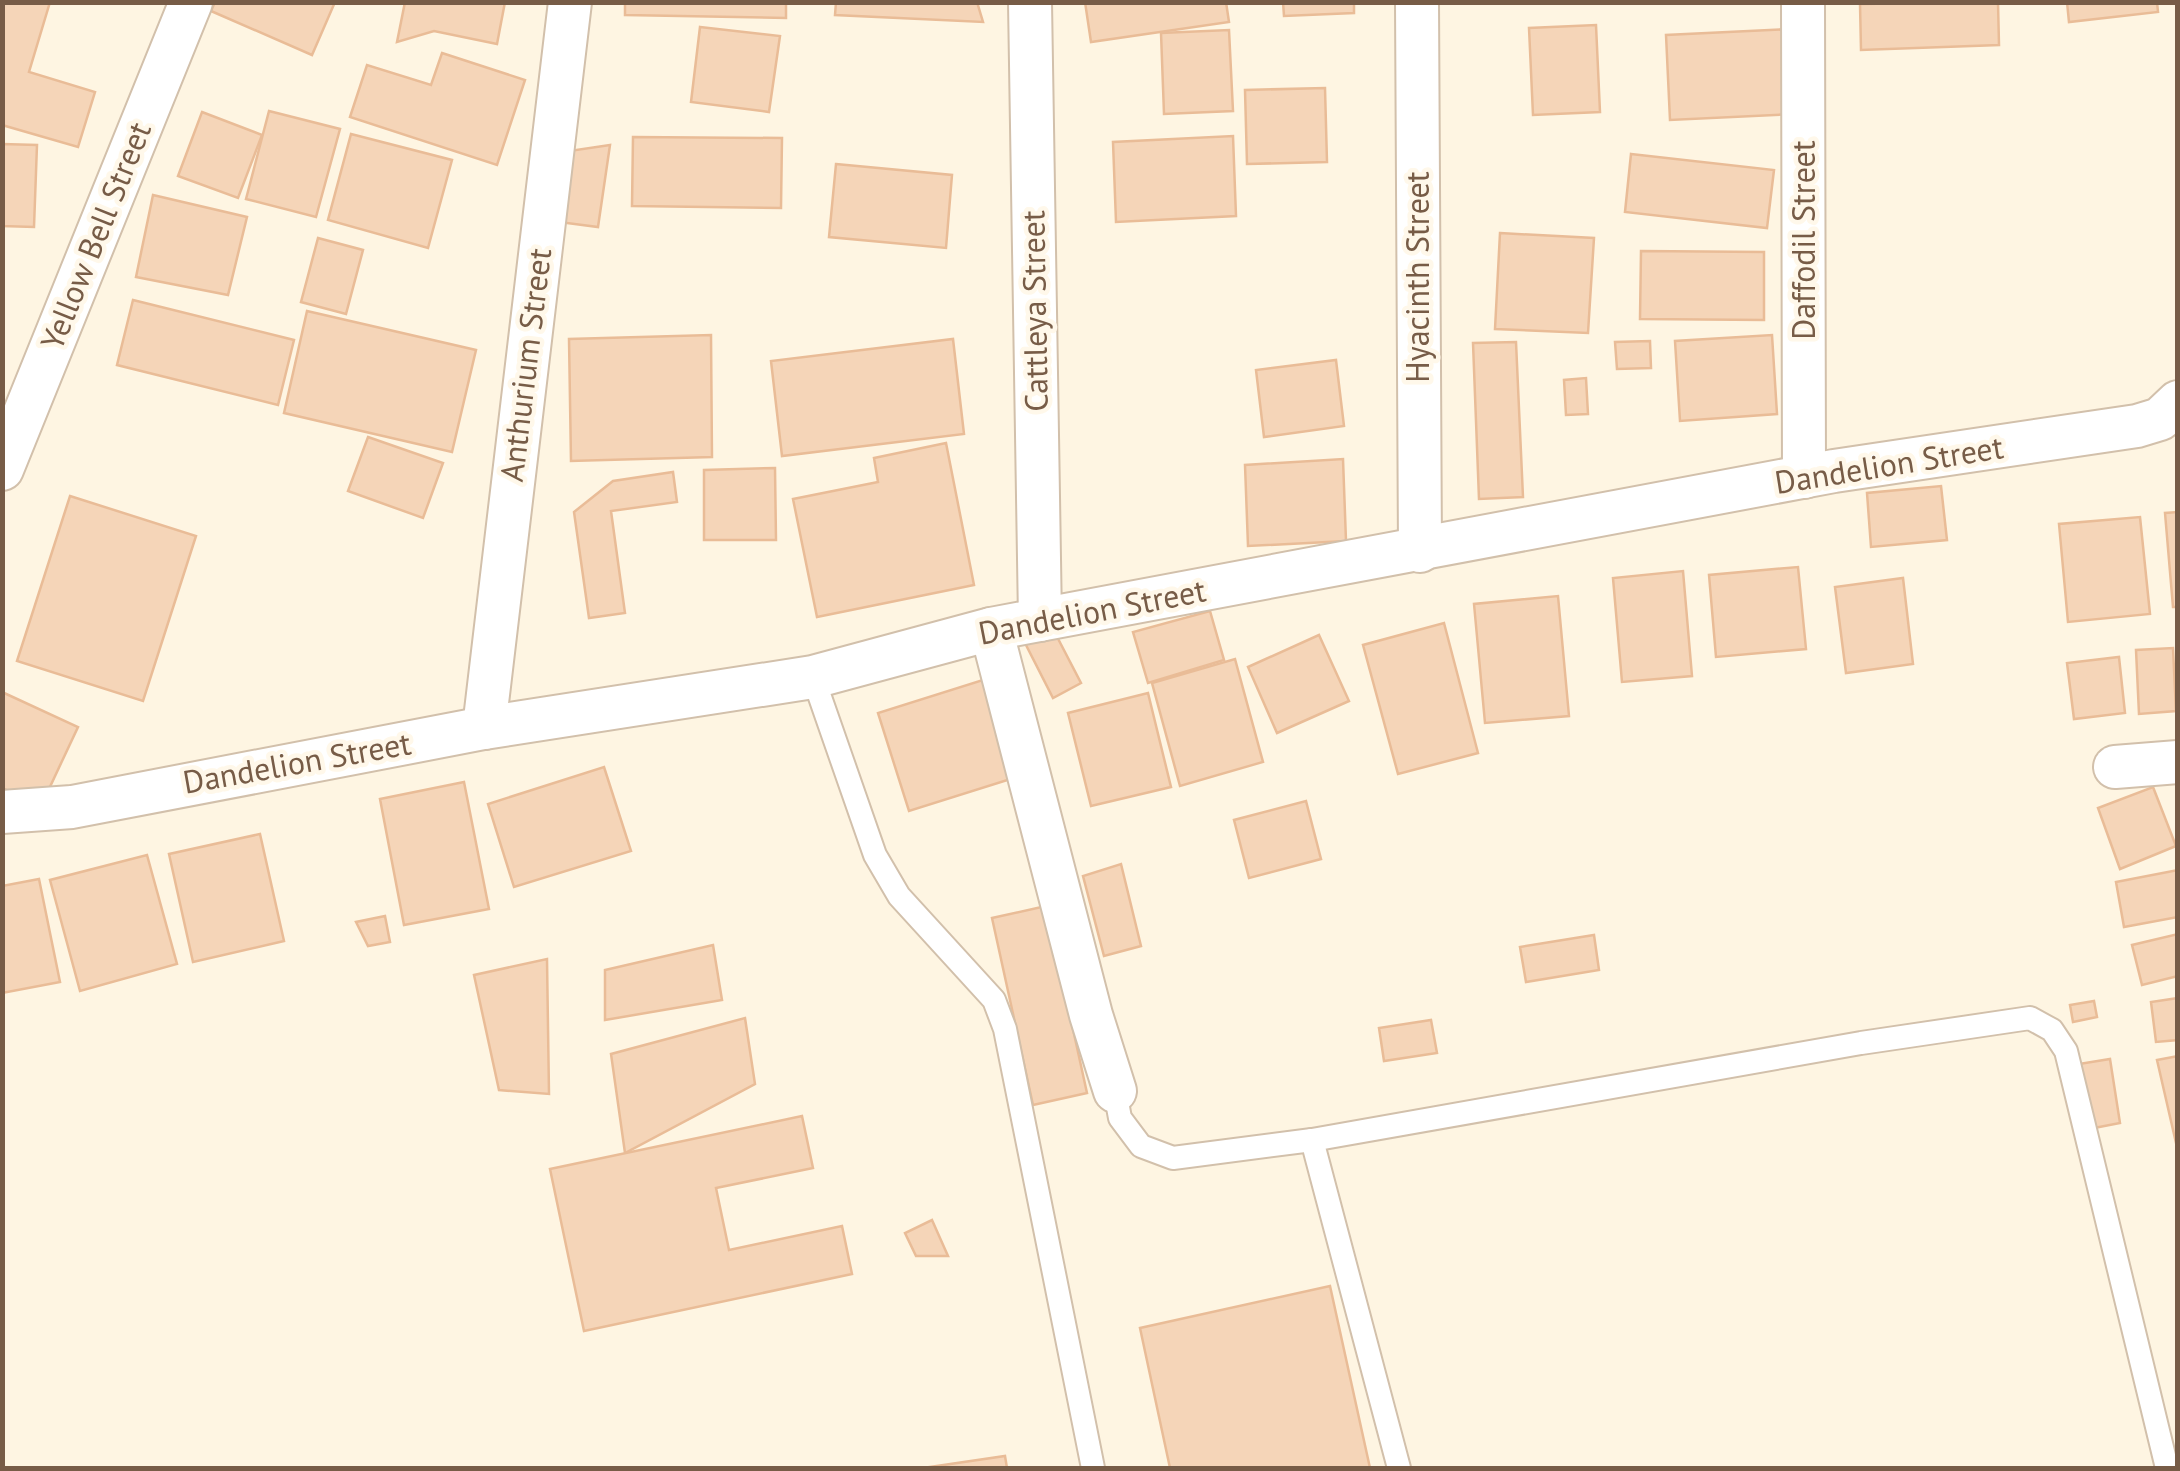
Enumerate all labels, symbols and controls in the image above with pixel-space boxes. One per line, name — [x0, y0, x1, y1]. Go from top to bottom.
street label: Yellow Bell Street — [30, 115, 160, 356]
street label: Daffodil Street — [1782, 140, 1824, 340]
street label: Hyacinth Street — [1396, 171, 1438, 383]
street label: Cattleya Street — [1011, 210, 1057, 412]
street label: Anthurium Street — [490, 246, 560, 484]
street label: Dandelion Street — [1772, 425, 2006, 503]
street label: Dandelion Street — [975, 568, 1209, 654]
street label: Dandelion Street — [180, 721, 414, 803]

